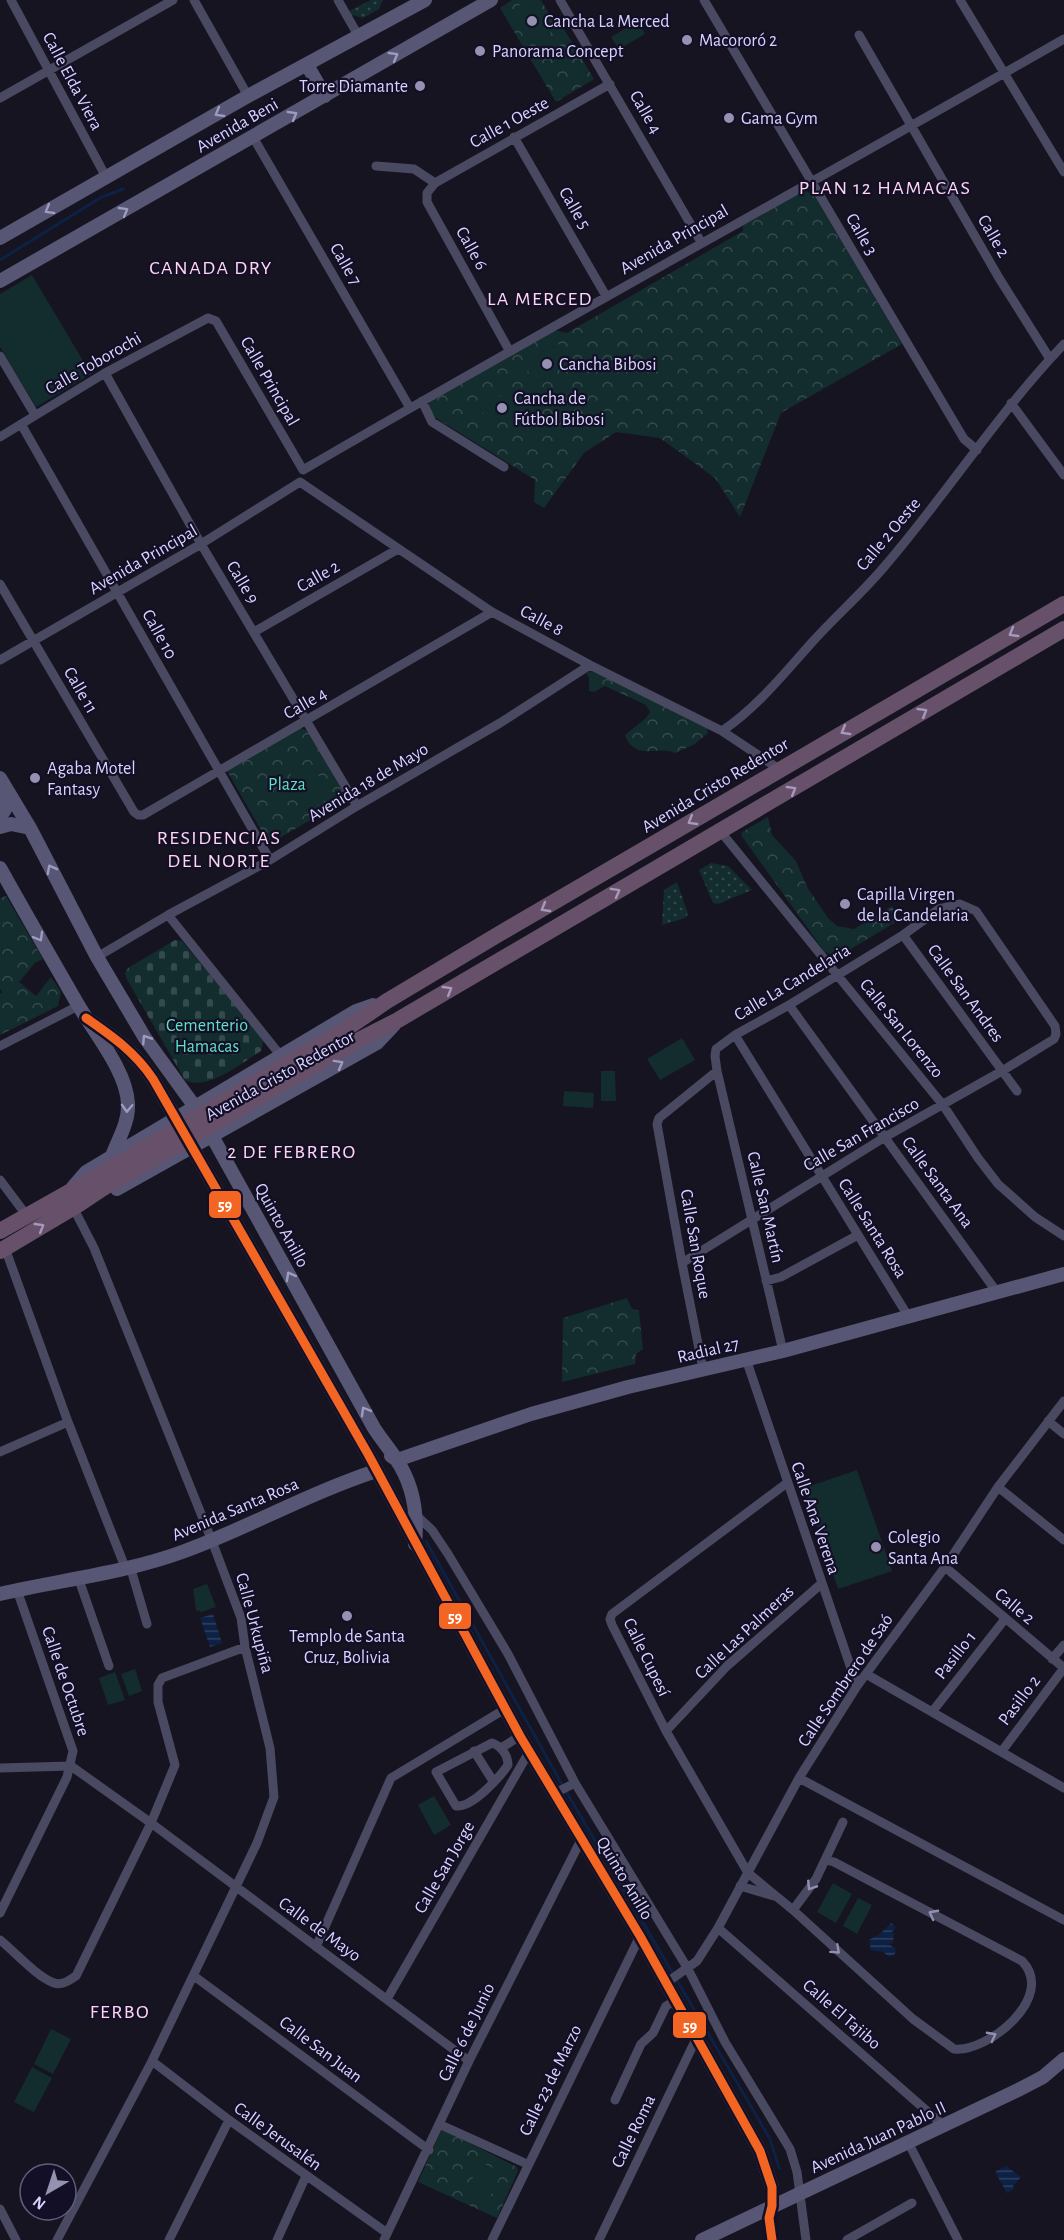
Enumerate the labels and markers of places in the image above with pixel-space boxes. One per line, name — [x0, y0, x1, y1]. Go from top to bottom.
place label: Cancha La Merced — [544, 13, 670, 31]
marker: Cancha La Merced — [525, 14, 539, 28]
place label: Macororó 2 — [699, 32, 777, 50]
marker: Macororó 2 — [680, 33, 694, 47]
place label: Panorama Concept — [492, 43, 624, 61]
marker: Panorama Concept — [473, 44, 487, 58]
place label: Torre Diamante — [299, 78, 408, 96]
marker: Torre Diamante — [413, 79, 427, 93]
place label: Gama Gym — [741, 110, 818, 128]
marker: Gama Gym — [722, 111, 736, 125]
place label: Cancha Bibosi — [559, 356, 657, 374]
marker: Cancha Bibosi — [540, 357, 554, 371]
place label: Cancha de Fútbol Bibosi — [514, 390, 605, 429]
marker: Cancha de Fútbol Bibosi — [495, 401, 509, 415]
place label: Agaba Motel Fantasy — [47, 760, 136, 799]
marker: Agaba Motel Fantasy — [28, 771, 42, 785]
place label: Capilla Virgen de la Candelaria — [857, 886, 969, 925]
marker: Capilla Virgen de la Candelaria — [838, 897, 852, 911]
place label: Colegio Santa Ana — [888, 1529, 958, 1568]
marker: Colegio Santa Ana — [869, 1540, 883, 1554]
marker: Templo de Santa Cruz, Bolivia — [340, 1609, 354, 1623]
place label: Templo de Santa Cruz, Bolivia — [289, 1628, 405, 1667]

